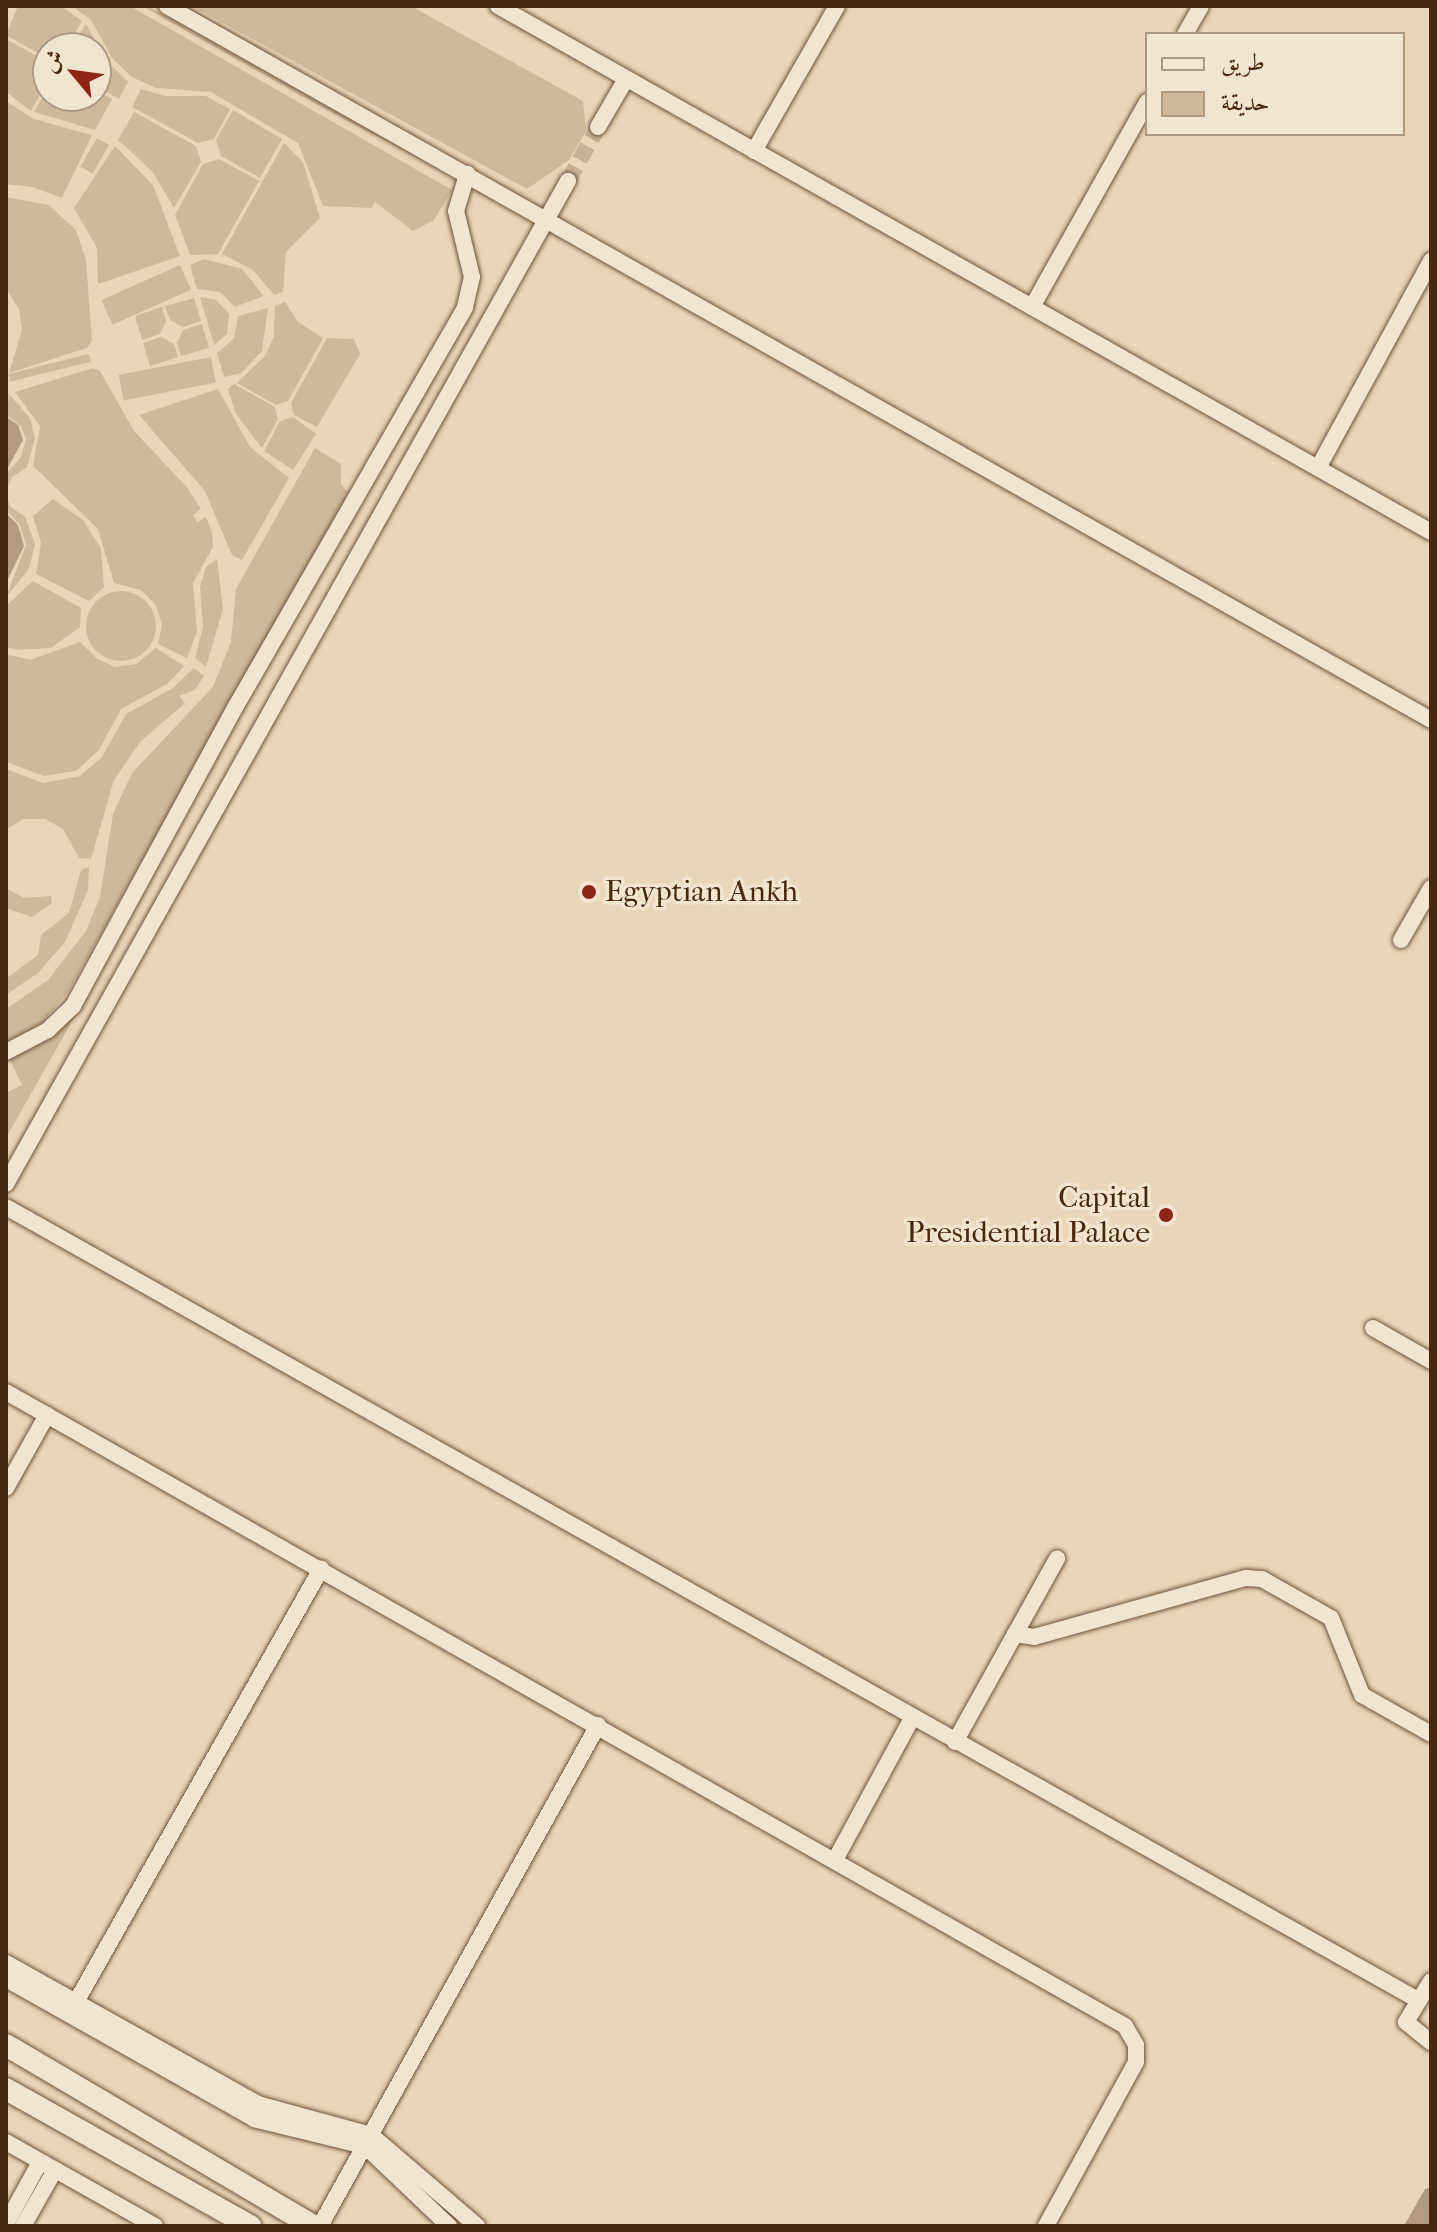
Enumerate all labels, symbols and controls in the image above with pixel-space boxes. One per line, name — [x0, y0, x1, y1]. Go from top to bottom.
north arrow — [32, 32, 112, 112]
legend — [1145, 32, 1405, 136]
text: ش — [36, 45, 69, 77]
text: طريق — [1221, 48, 1265, 76]
text: حديقة — [1221, 88, 1270, 116]
place label: Egyptian Ankh — [605, 874, 798, 910]
marker: Egyptian Ankh — [580, 883, 598, 901]
place label: Capital Presidential Palace — [906, 1180, 1150, 1250]
marker: Capital Presidential Palace — [1157, 1206, 1175, 1224]

